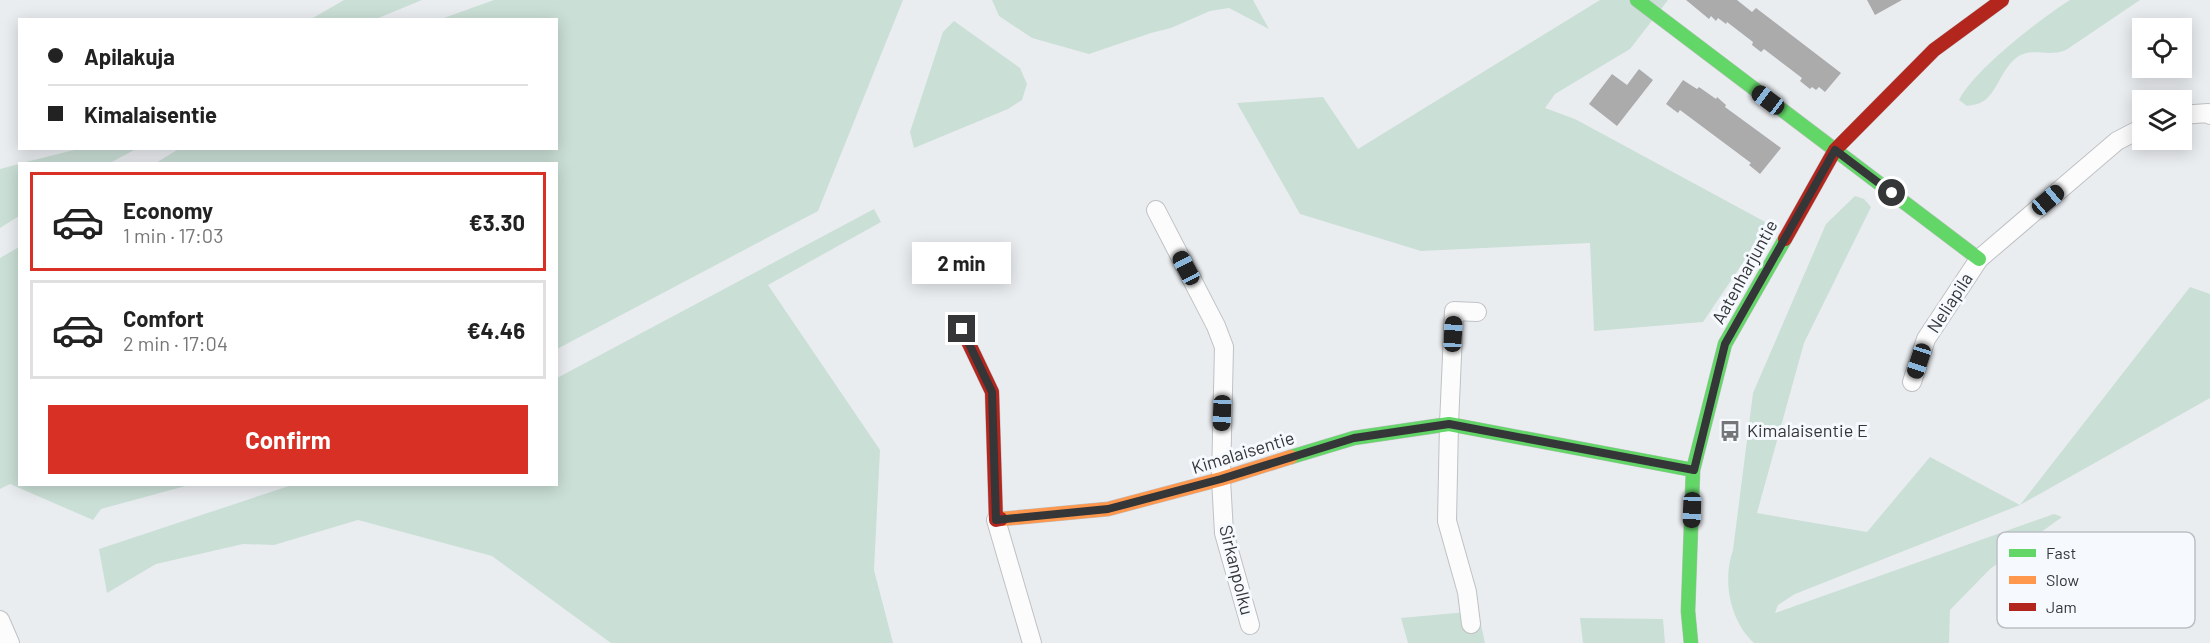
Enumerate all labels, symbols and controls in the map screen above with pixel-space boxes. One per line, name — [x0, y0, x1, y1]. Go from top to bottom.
map controls — [2132, 18, 2192, 150]
button: locate — [2132, 18, 2192, 78]
text: Apilakuja — [84, 43, 175, 69]
car — [1748, 82, 1788, 118]
button: layers — [2132, 90, 2192, 150]
text: Kimalaisentie — [84, 101, 217, 127]
route start — [1878, 179, 1905, 206]
car — [2028, 182, 2068, 218]
icon: car — [51, 195, 105, 249]
text: Economy — [123, 197, 213, 223]
text: €3.30 — [469, 209, 525, 235]
street label: Aatenharjuntie — [1706, 216, 1782, 327]
text: 1 min · 17:03 — [123, 223, 223, 247]
callout: 2 min — [912, 242, 1012, 284]
car — [1170, 248, 1202, 288]
text: 2 min — [938, 251, 985, 275]
street label: Neliapila — [1922, 268, 1977, 337]
icon: car — [51, 303, 105, 357]
text: Comfort — [123, 305, 204, 331]
route end — [948, 315, 975, 342]
car — [1443, 316, 1463, 352]
text: €4.46 — [467, 317, 525, 343]
text: 2 min · 17:04 — [123, 331, 228, 355]
car — [1905, 341, 1933, 381]
car — [1212, 395, 1232, 431]
button: Confirm — [48, 405, 528, 474]
bus stop icon: Kimalaisentie E — [1718, 419, 1742, 443]
place label: Kimalaisentie E — [1747, 419, 1868, 441]
street label: Kimalaisentie — [1189, 426, 1297, 478]
car — [1682, 492, 1702, 528]
street label: Sirkanpolku — [1215, 523, 1259, 617]
legend — [1997, 532, 2195, 628]
text: Fast — [2046, 543, 2076, 562]
text: Slow — [2046, 570, 2079, 589]
text: Jam — [2046, 597, 2077, 616]

